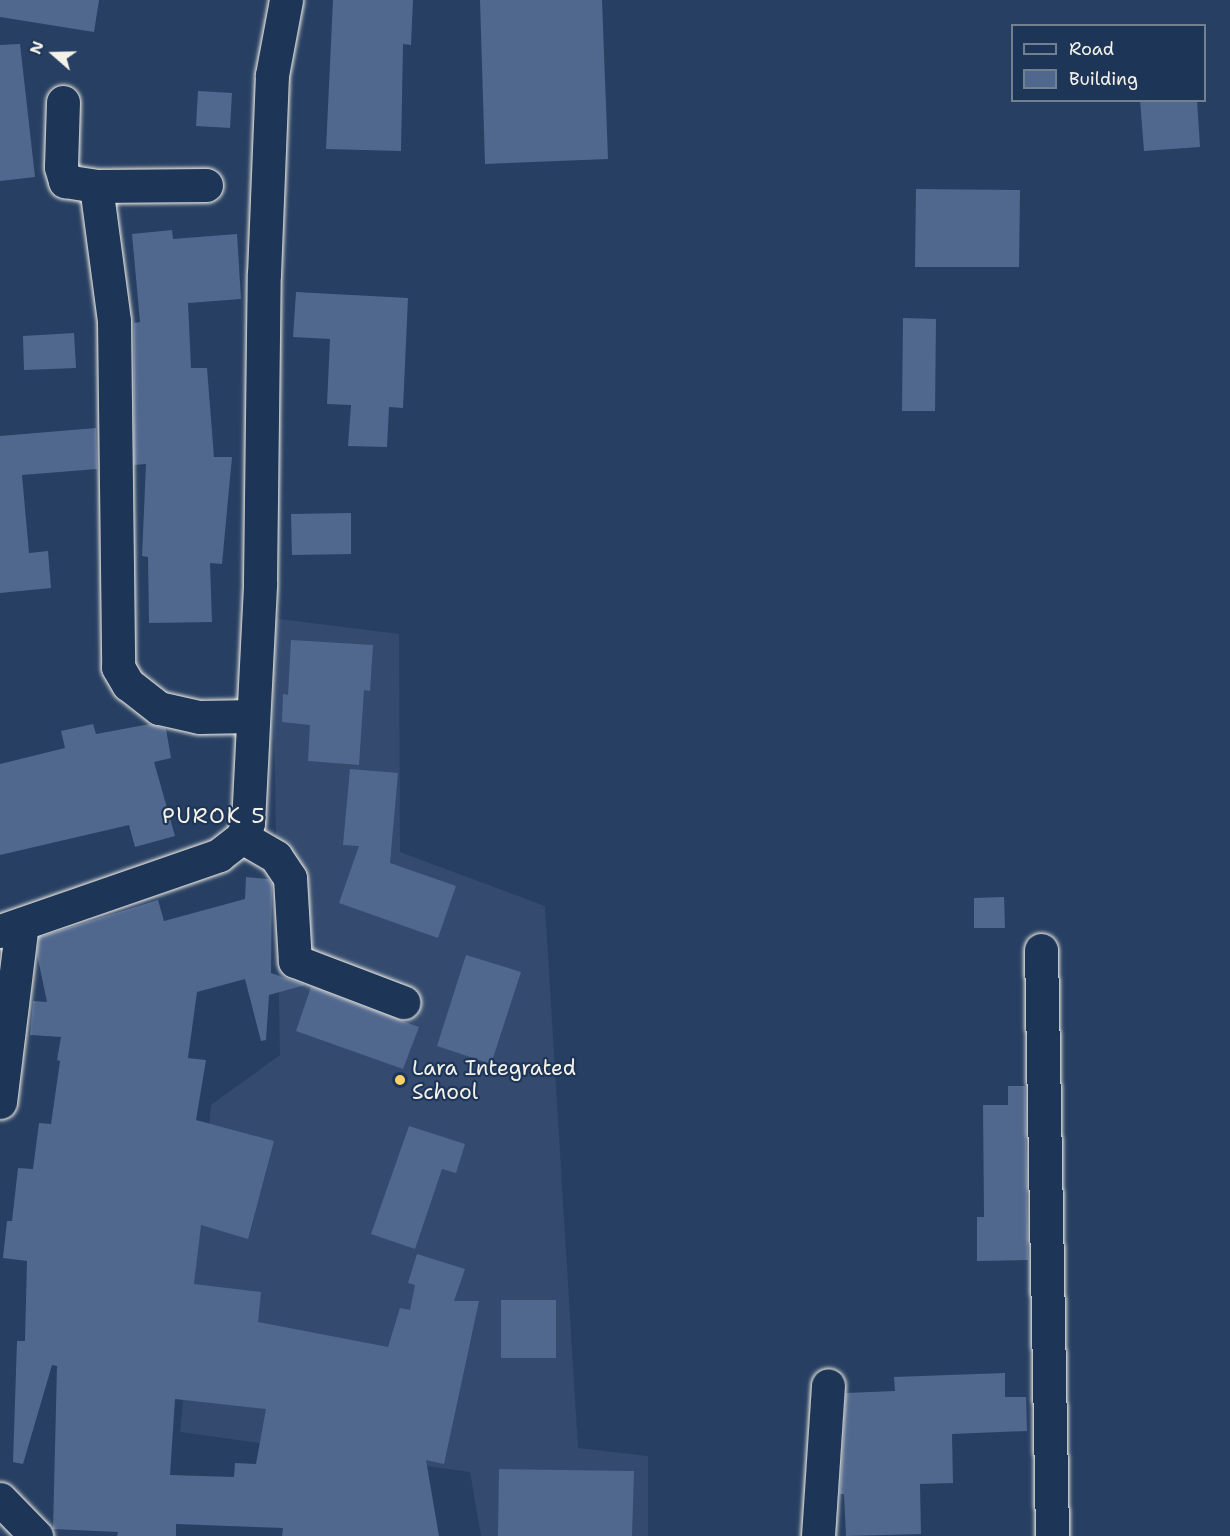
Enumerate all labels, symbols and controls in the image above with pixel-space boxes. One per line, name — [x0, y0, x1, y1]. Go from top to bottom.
north arrow — [24, 24, 84, 84]
legend — [1011, 24, 1206, 102]
text: Road — [1069, 37, 1114, 61]
text: N — [25, 38, 49, 57]
text: Building — [1069, 67, 1138, 91]
district label: PUROK 5 — [162, 803, 266, 829]
place label: Lara Integrated School — [412, 1055, 576, 1105]
marker: Lara Integrated School — [393, 1073, 407, 1087]

